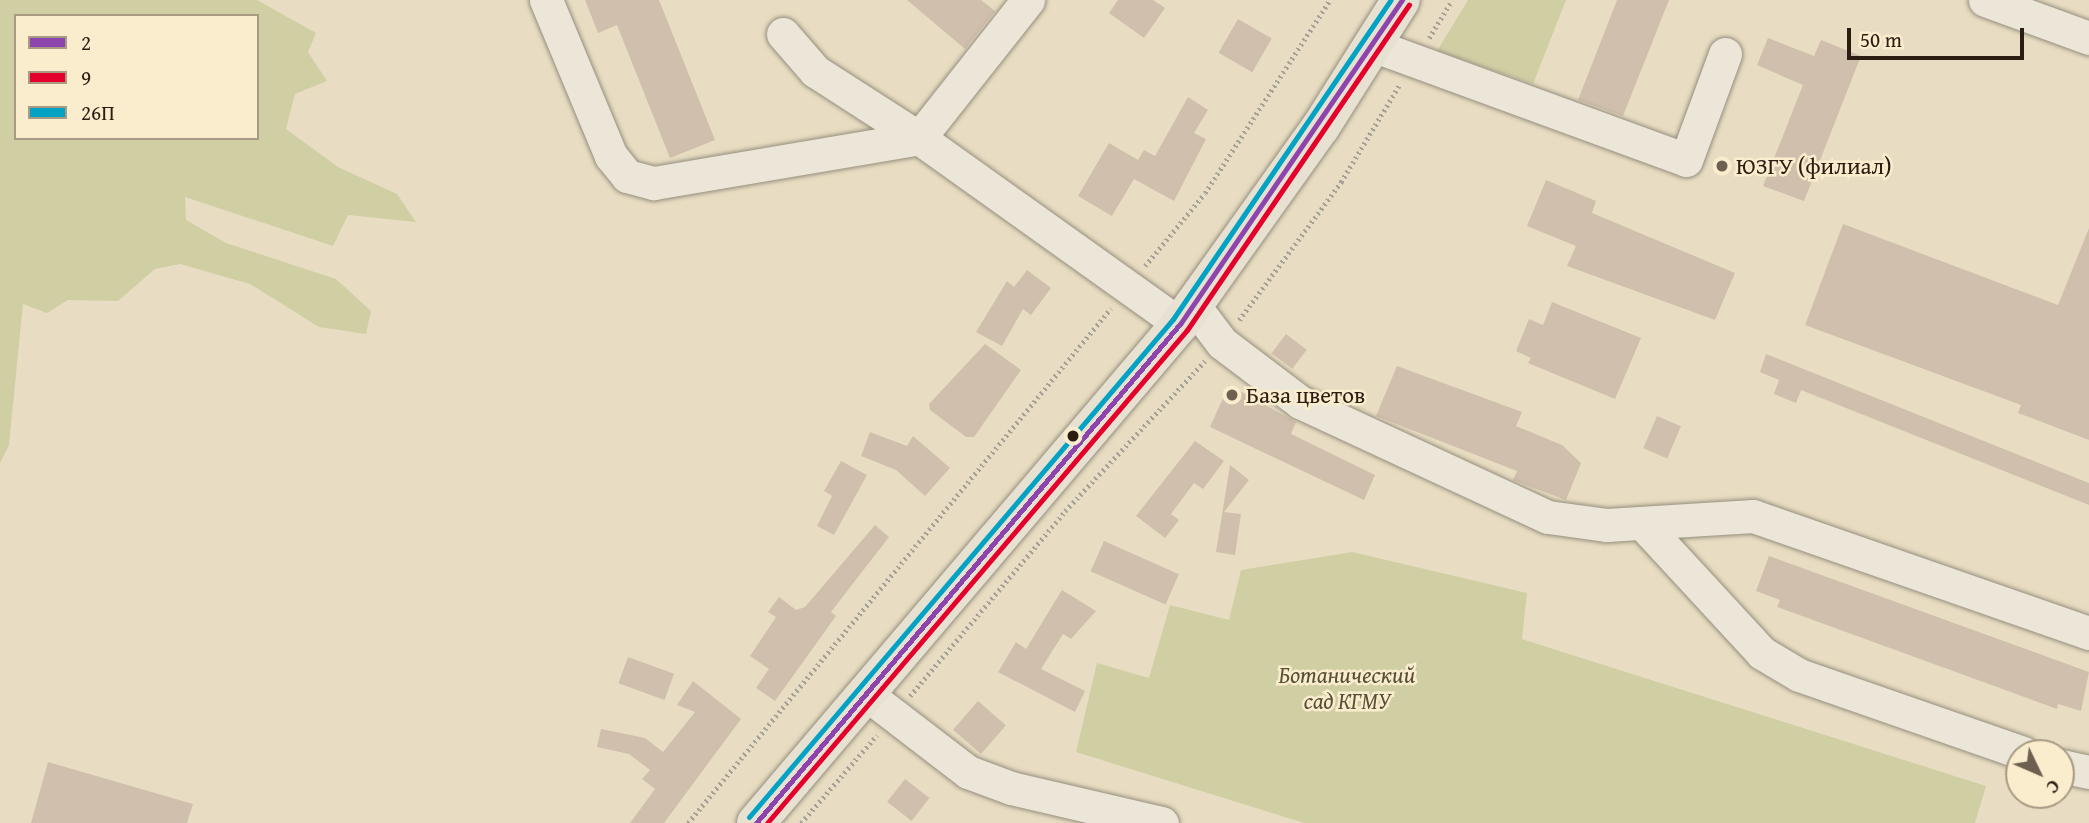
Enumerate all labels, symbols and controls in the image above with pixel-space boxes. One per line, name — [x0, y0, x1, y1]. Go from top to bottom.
legend — [14, 14, 259, 140]
scale bar — [1851, 14, 2028, 58]
text: 50 m — [1860, 24, 1902, 55]
text: 2 — [81, 27, 91, 58]
text: 9 — [81, 62, 91, 93]
text: 26П — [81, 97, 115, 128]
place label: ЮЗГУ (филиал) — [1736, 152, 1892, 180]
marker: ЮЗГУ (филиал) — [1714, 158, 1730, 174]
place label: База цветов — [1246, 381, 1365, 409]
marker: База цветов — [1224, 387, 1240, 403]
unlabelled marker — [1066, 429, 1080, 443]
park label: Ботанический сад КГМУ — [1279, 661, 1415, 715]
north arrow — [2005, 739, 2075, 809]
text: С — [2040, 774, 2067, 801]

